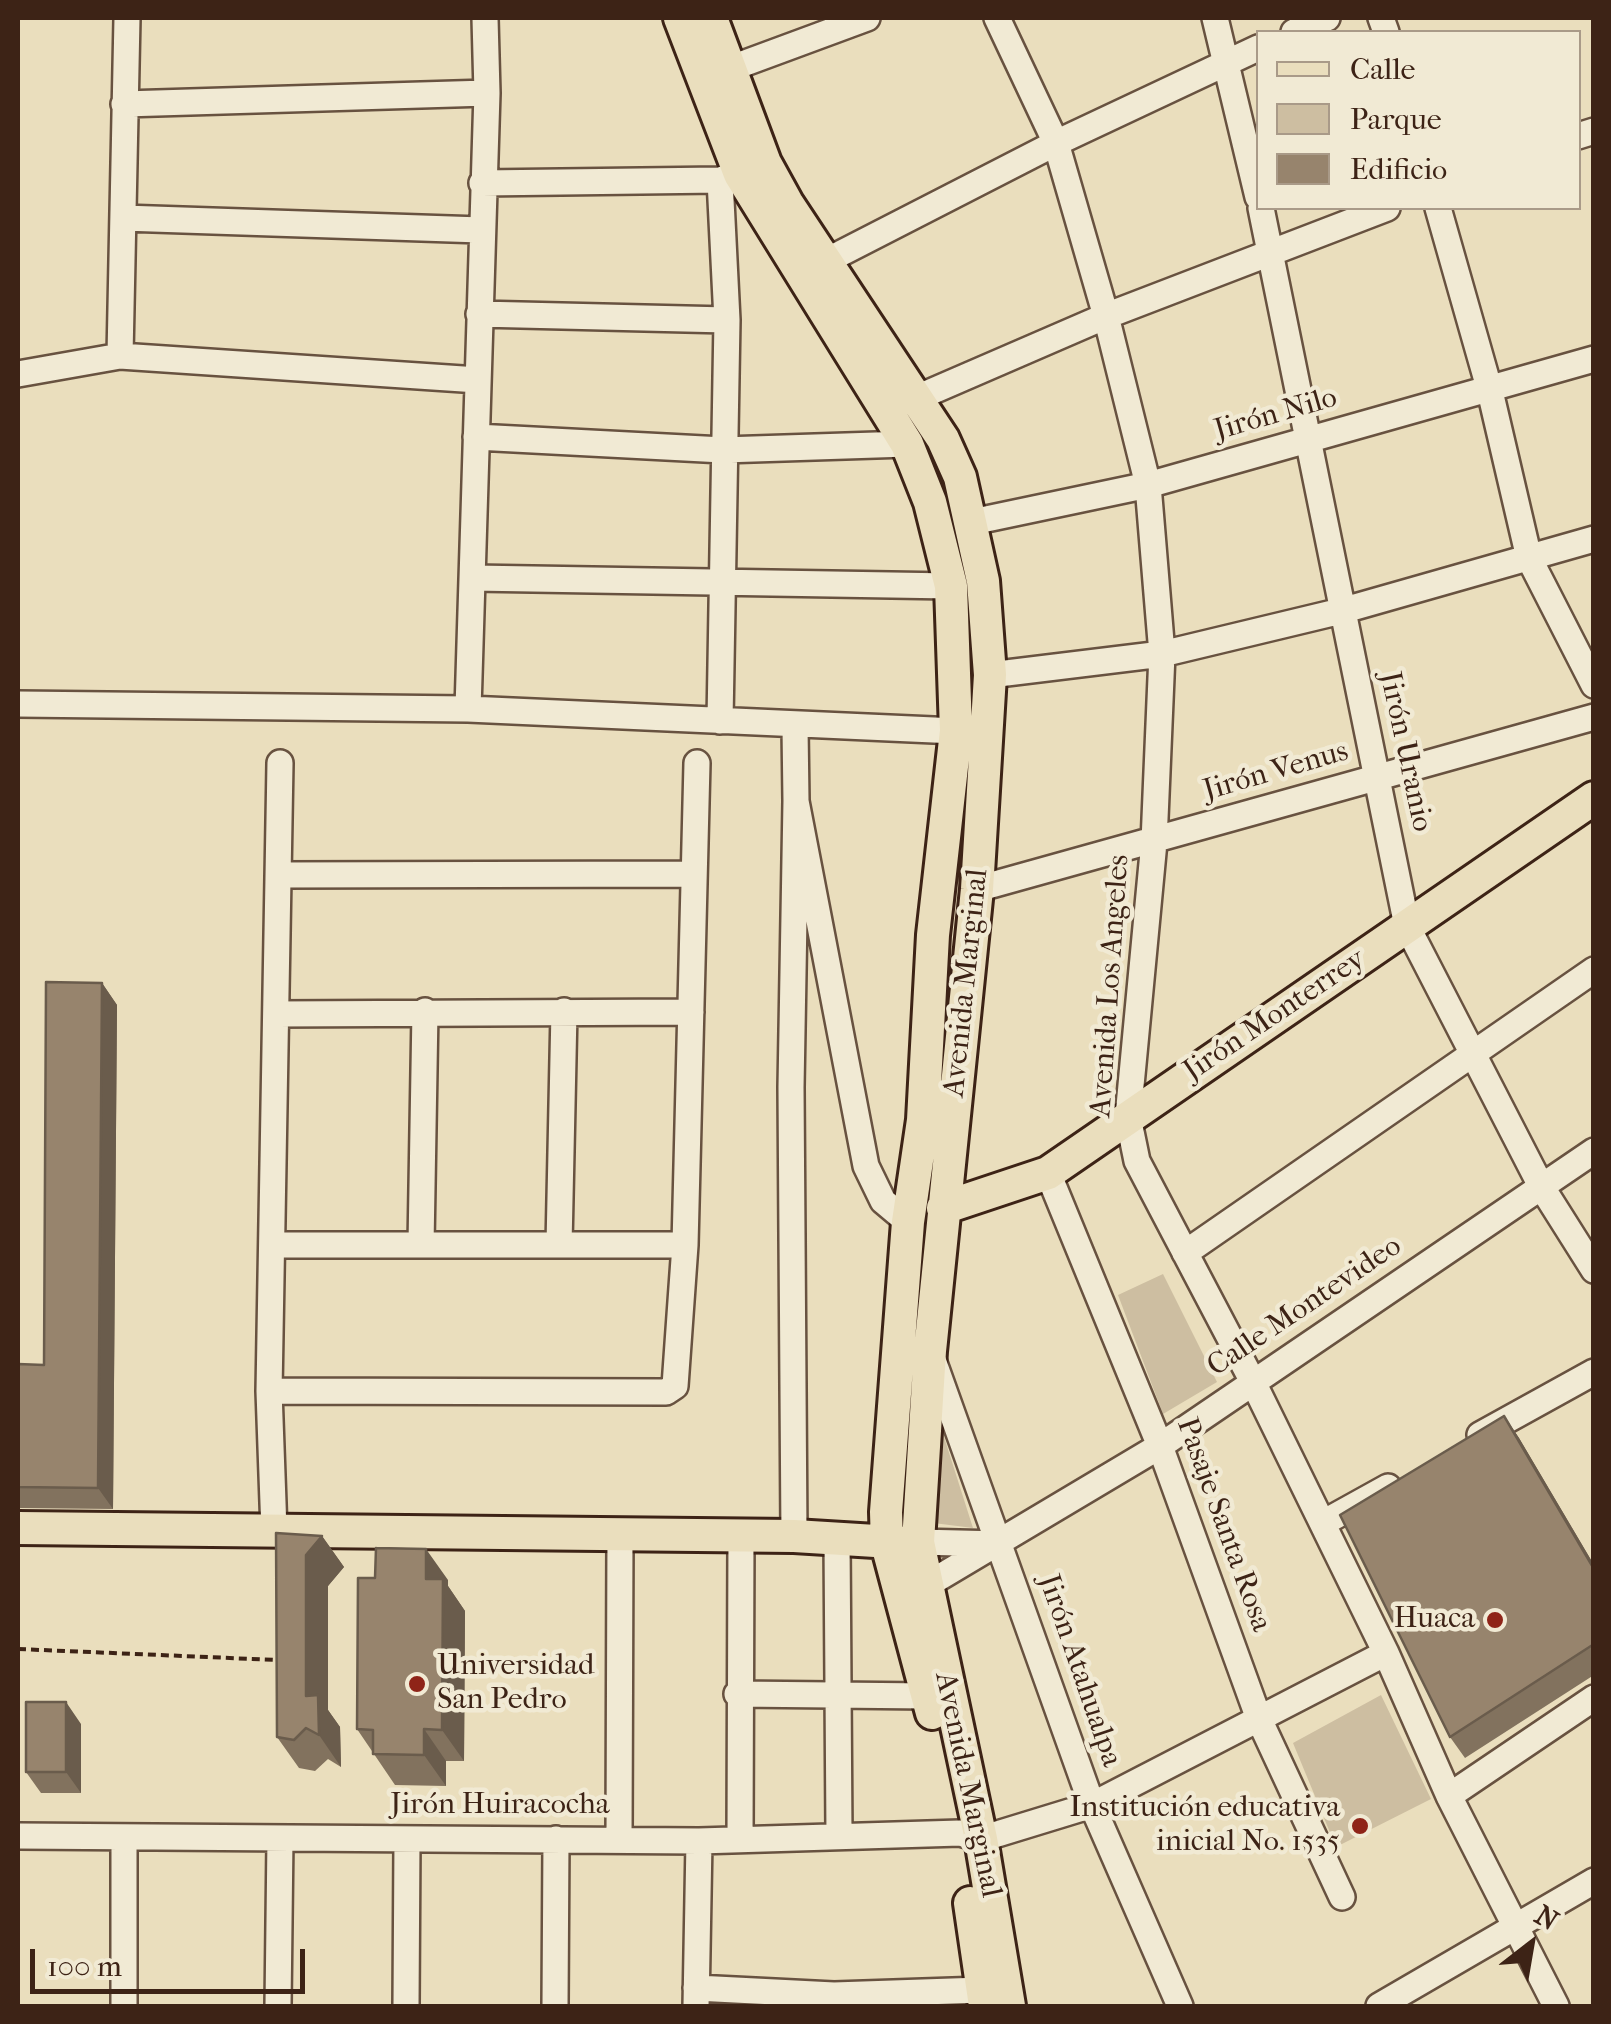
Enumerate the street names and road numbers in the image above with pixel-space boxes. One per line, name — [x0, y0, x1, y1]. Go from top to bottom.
street label: Jirón Nilo — [1211, 380, 1341, 450]
street label: Jirón Uranio — [1371, 669, 1439, 835]
street label: Jirón Venus — [1199, 734, 1353, 810]
street label: Avenida Los Angeles — [1084, 853, 1138, 1119]
street label: Avenida Marginal — [937, 867, 997, 1099]
street label: Jirón Monterrey — [1177, 942, 1373, 1090]
street label: Calle Montevideo — [1201, 1229, 1409, 1385]
street label: Pasaje Santa Rosa — [1168, 1413, 1278, 1637]
street label: Jirón Atahualpa — [1029, 1570, 1129, 1772]
street label: Avenida Marginal — [926, 1669, 1008, 1901]
street label: Jirón Huiracocha — [390, 1788, 610, 1824]

